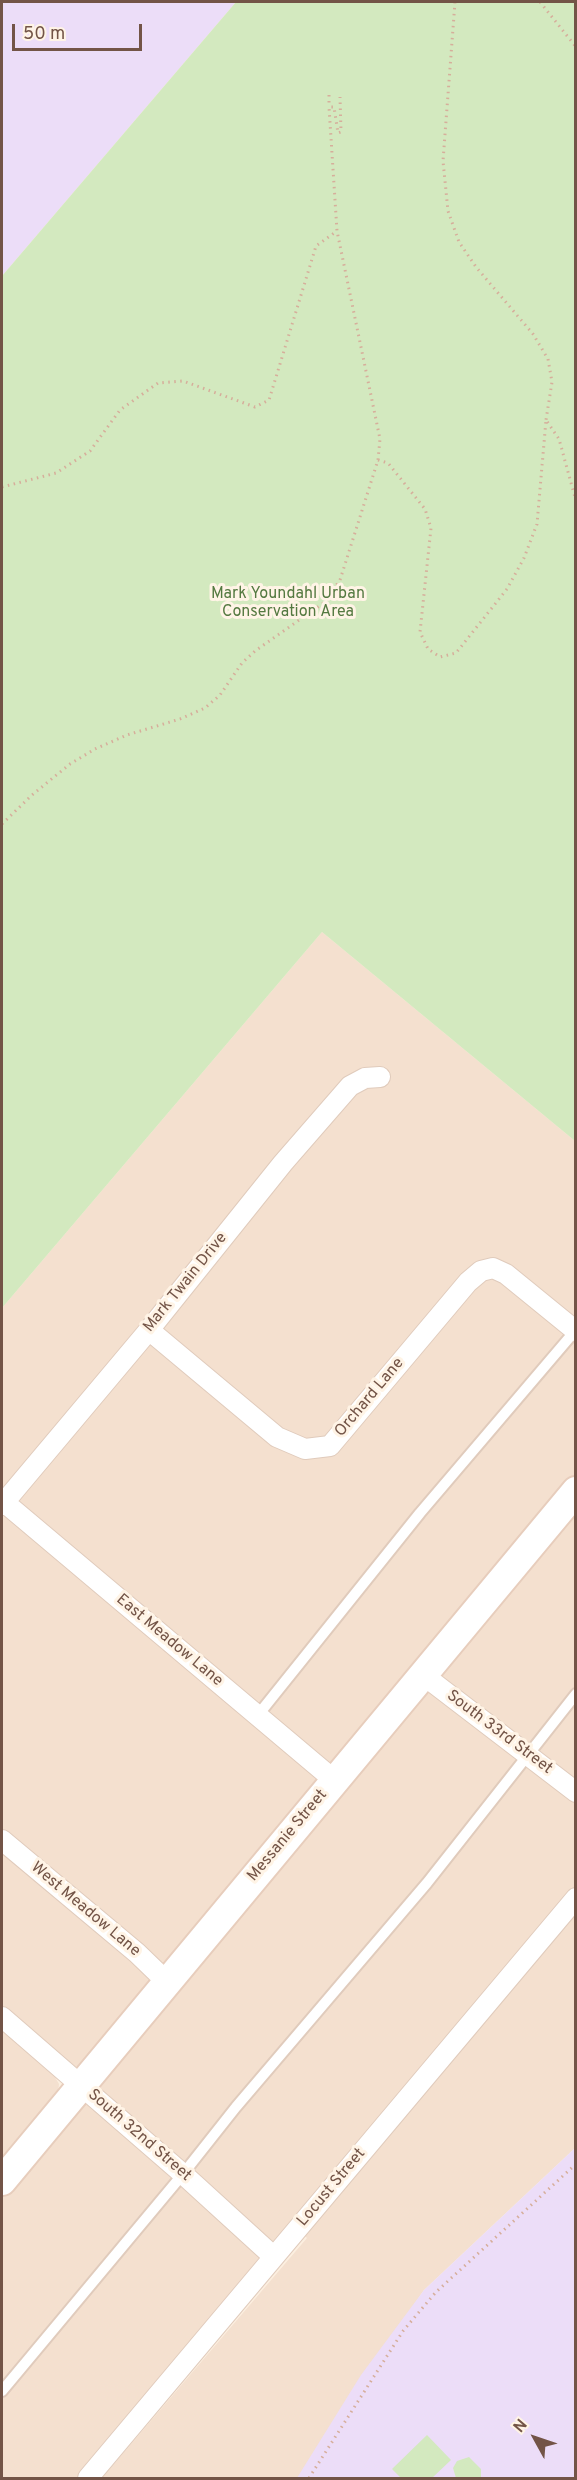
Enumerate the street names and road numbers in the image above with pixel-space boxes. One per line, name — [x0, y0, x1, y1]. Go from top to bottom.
street label: Mark Twain Drive — [140, 1229, 232, 1337]
street label: Orchard Lane — [331, 1355, 409, 1441]
street label: East Meadow Lane — [112, 1591, 226, 1691]
street label: South 33rd Street — [442, 1687, 556, 1779]
street label: Messanie Street — [244, 1786, 332, 1886]
street label: West Meadow Lane — [26, 1859, 144, 1961]
street label: South 32nd Street — [83, 2086, 195, 2186]
street label: Locust Street — [294, 2145, 370, 2231]

